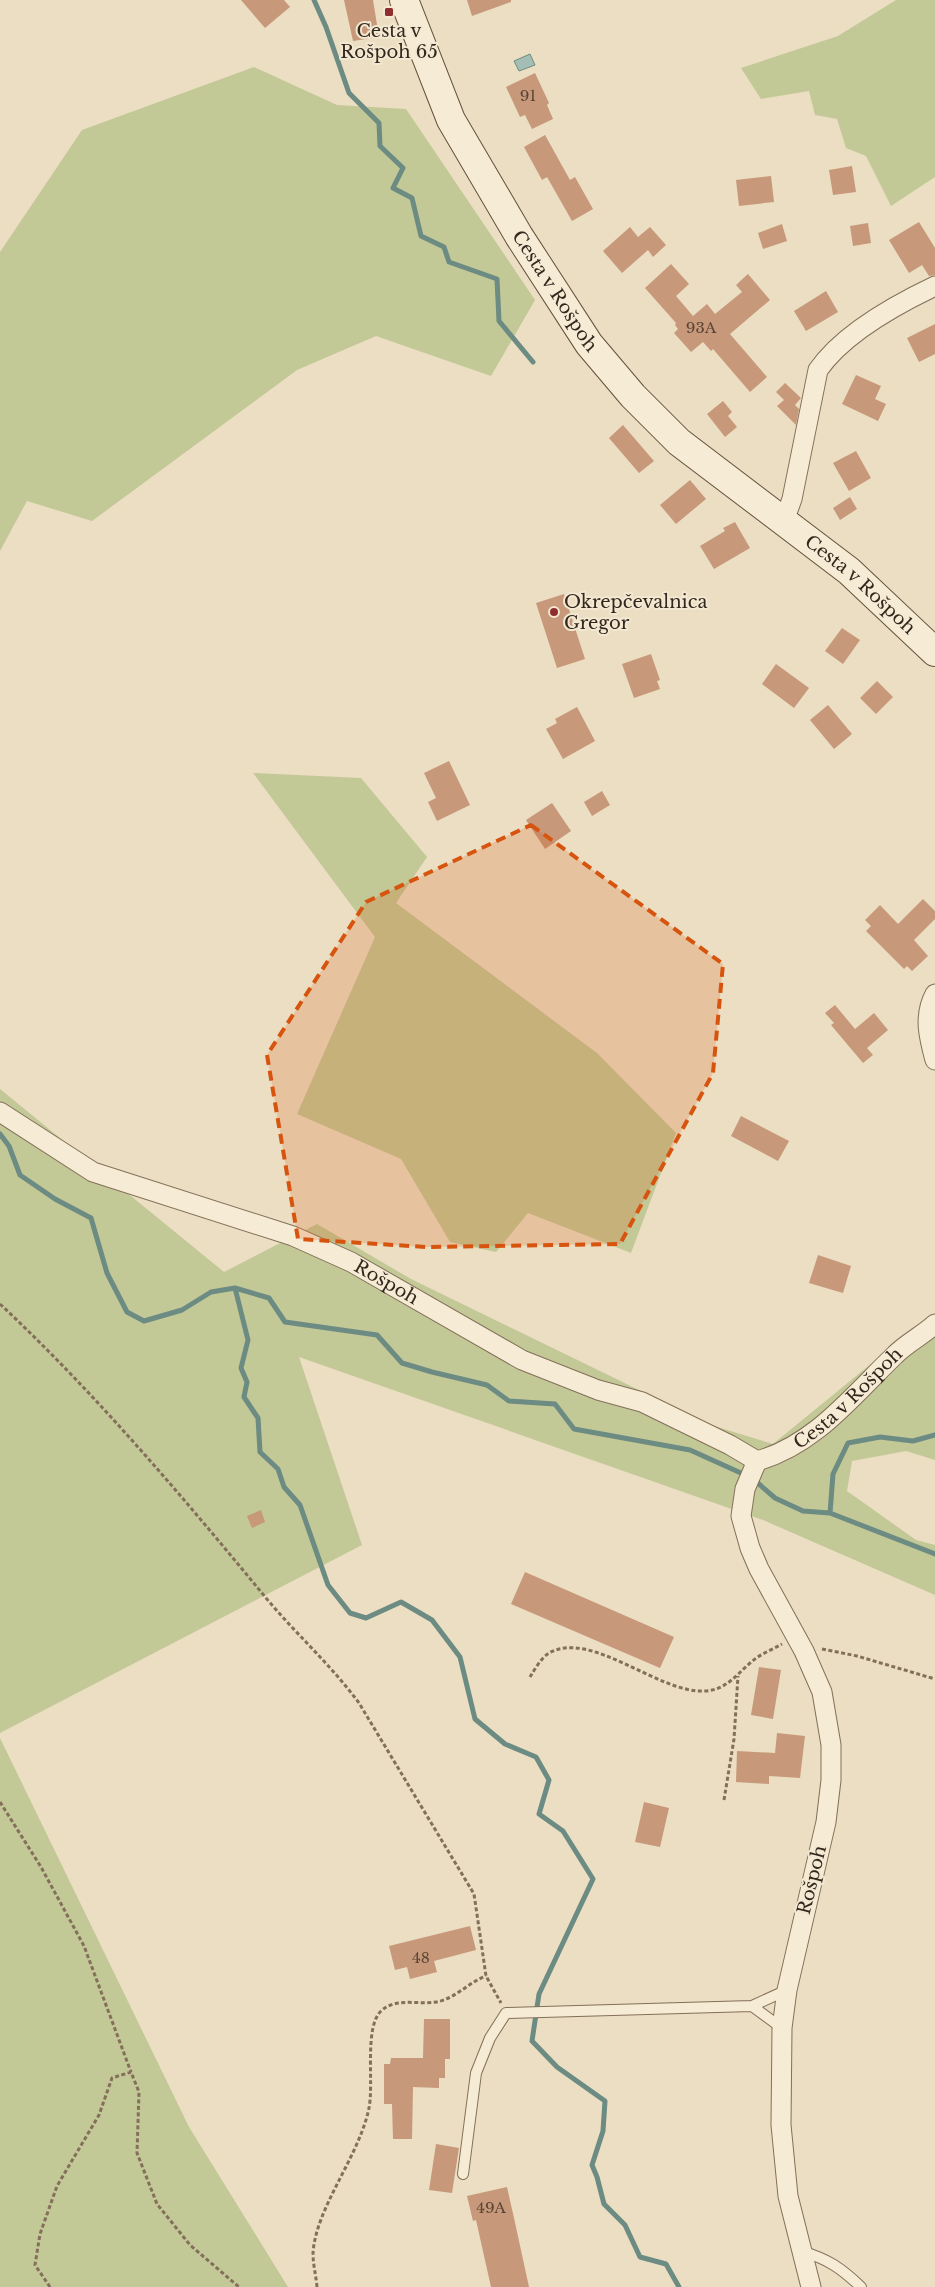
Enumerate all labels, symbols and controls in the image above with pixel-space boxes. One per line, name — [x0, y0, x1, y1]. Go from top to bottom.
marker: Cesta v Rošpoh 65 — [383, 6, 395, 18]
place label: Cesta v Rošpoh 65 — [340, 20, 438, 63]
house number: 91 — [520, 86, 536, 105]
street label: Cesta v Rošpoh — [507, 226, 602, 357]
house number: 93A — [686, 318, 717, 337]
street label: Cesta v Rošpoh — [800, 530, 920, 639]
place label: Okrepčevalnica Gregor — [564, 591, 707, 634]
marker: Okrepčevalnica Gregor — [548, 606, 560, 618]
street label: Rošpoh — [350, 1255, 422, 1309]
street label: Cesta v Rošpoh — [789, 1343, 907, 1454]
street label: Rošpoh — [793, 1843, 831, 1917]
house number: 48 — [412, 1948, 430, 1967]
house number: 49A — [476, 2198, 506, 2217]

